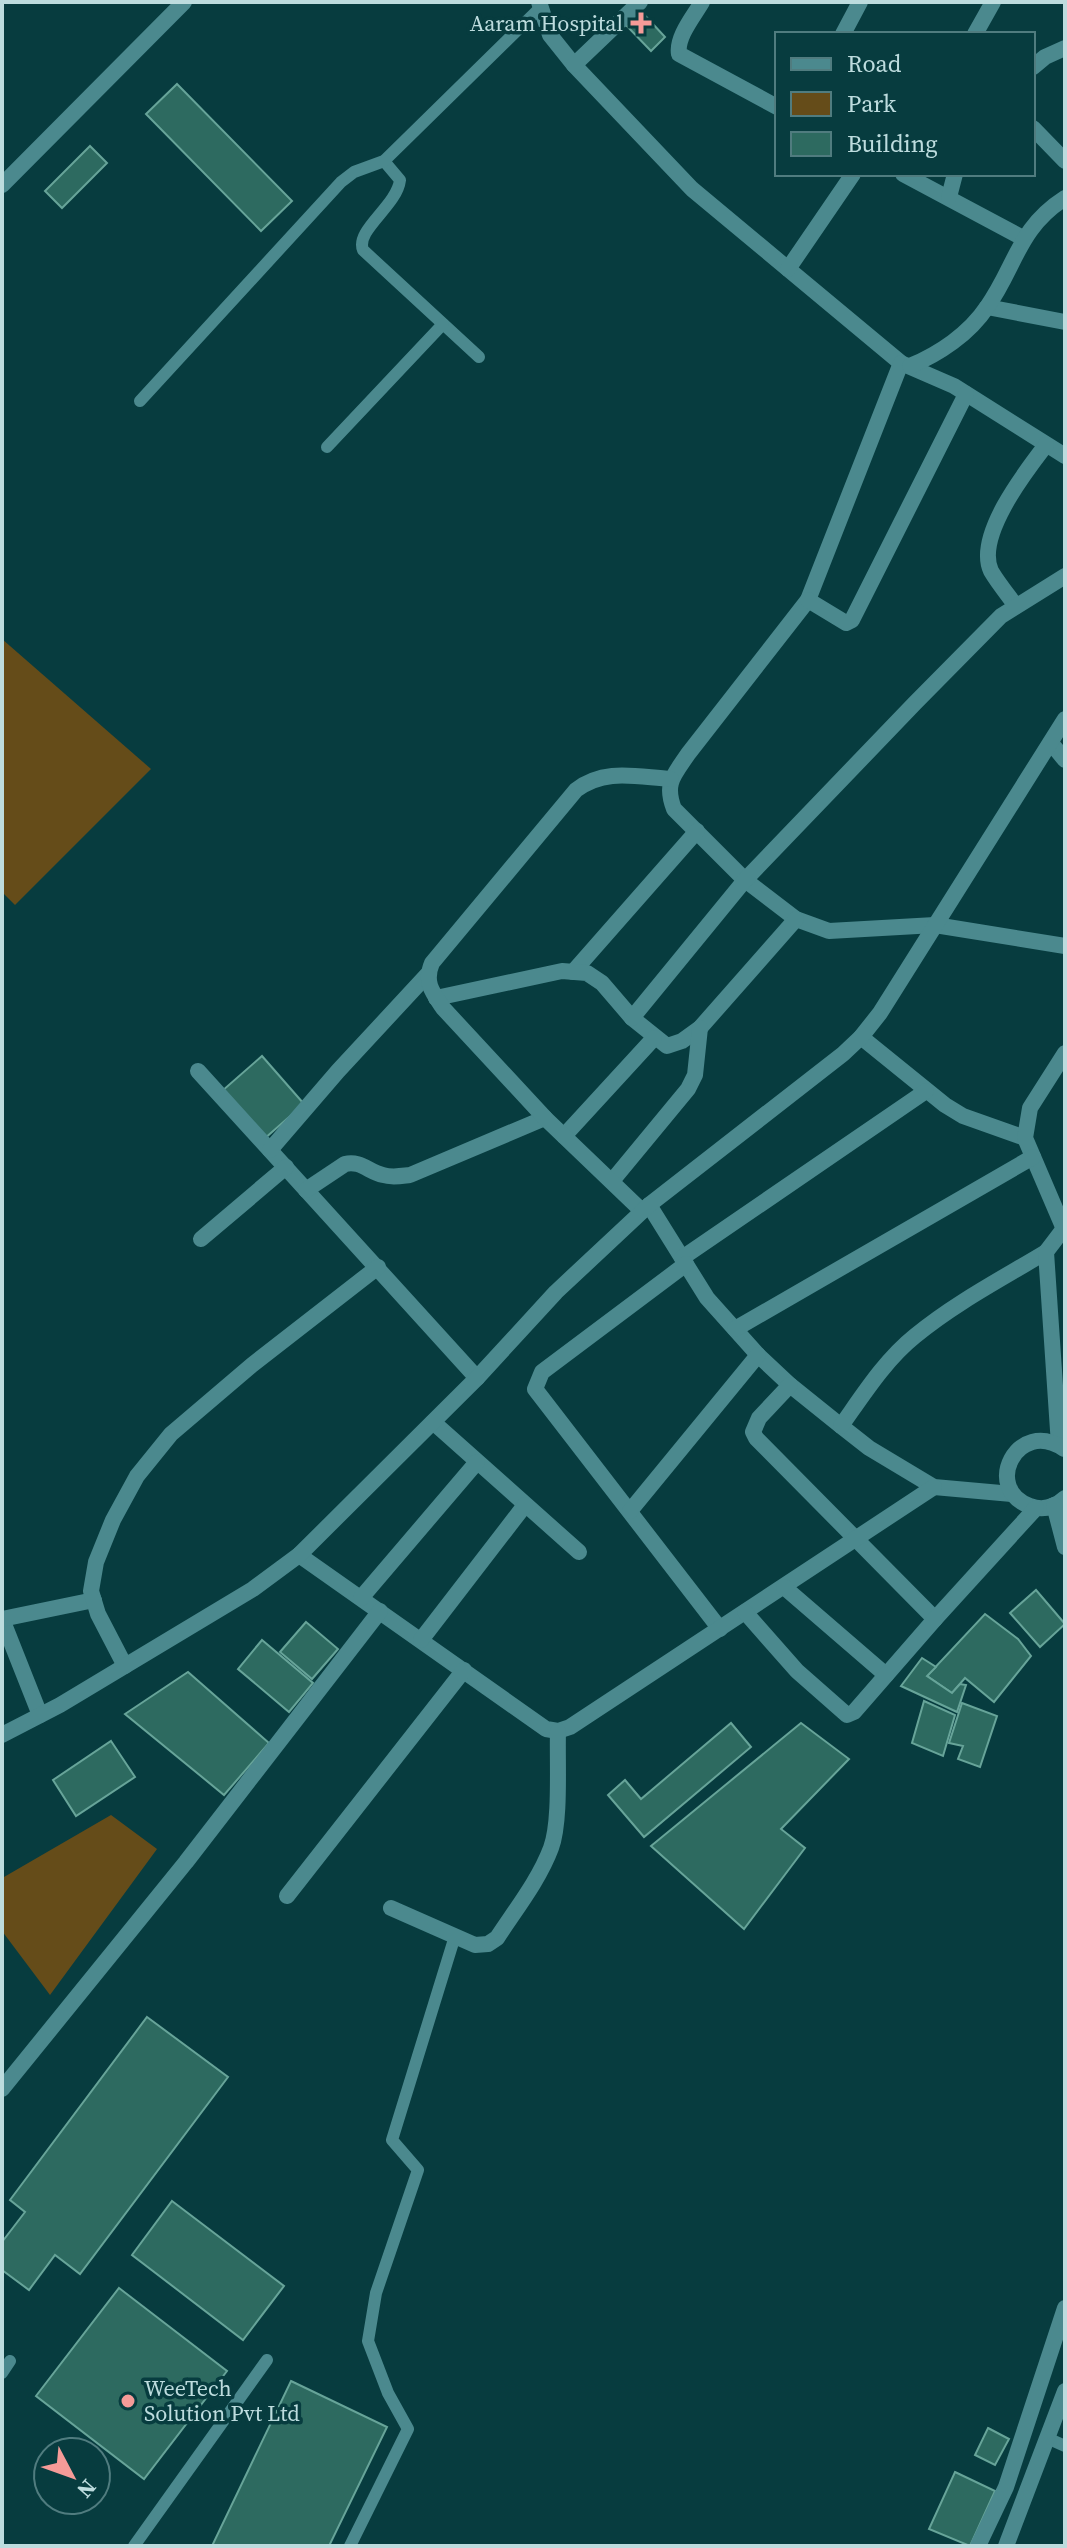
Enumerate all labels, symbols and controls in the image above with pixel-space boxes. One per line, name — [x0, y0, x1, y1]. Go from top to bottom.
place label: Aaram Hospital — [470, 8, 623, 38]
marker: Aaram Hospital — [630, 12, 652, 34]
legend — [775, 32, 1035, 176]
text: Road — [847, 47, 902, 80]
text: Park — [847, 87, 897, 120]
text: Building — [847, 127, 938, 160]
place label: WeeTech Solution Pvt Ltd — [144, 2373, 300, 2428]
marker: WeeTech Solution Pvt Ltd — [119, 2392, 137, 2410]
north arrow — [32, 2436, 112, 2516]
text: N — [71, 2473, 104, 2505]

